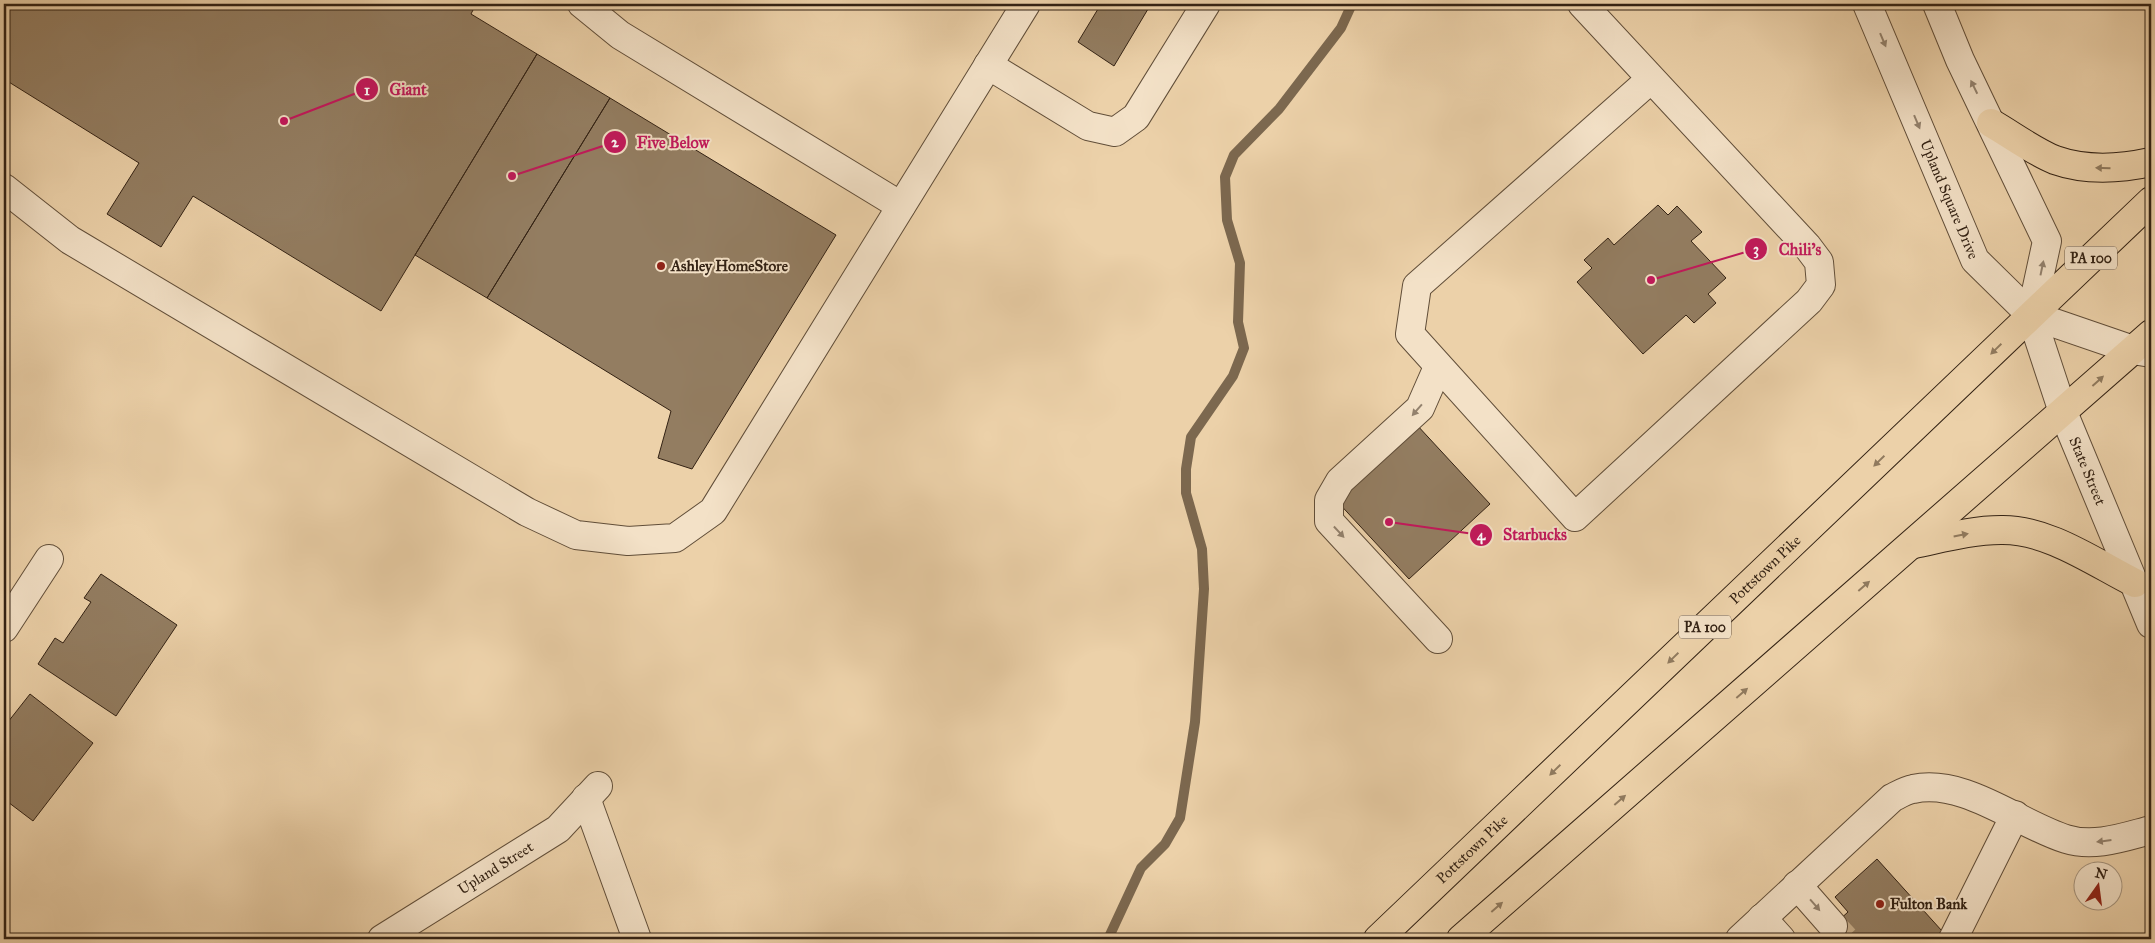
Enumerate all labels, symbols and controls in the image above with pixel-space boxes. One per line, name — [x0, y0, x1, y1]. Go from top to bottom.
one-way arrow — [1879, 33, 1887, 47]
callout: Giant — [354, 74, 436, 105]
text: Giant — [389, 80, 427, 99]
one-way arrow — [1969, 80, 1978, 95]
text: 1 — [364, 81, 370, 99]
one-way arrow — [1914, 115, 1922, 129]
callout: Five Below — [602, 127, 719, 158]
text: 2 — [611, 133, 619, 151]
text: Five Below — [637, 133, 710, 152]
street label: Upland Square Drive — [1916, 137, 1983, 262]
one-way arrow — [2095, 163, 2111, 171]
callout: Chili's — [1744, 234, 1831, 265]
text: 3 — [1753, 240, 1759, 259]
text: Chili's — [1779, 240, 1821, 259]
road number: PA 100 — [2065, 247, 2117, 270]
place label: Ashley HomeStore — [670, 257, 789, 276]
marker: Ashley HomeStore — [655, 260, 667, 272]
one-way arrow — [2038, 260, 2046, 275]
one-way arrow — [1991, 343, 2003, 355]
one-way arrow — [2092, 376, 2104, 387]
one-way arrow — [1411, 403, 1422, 416]
street label: State Street — [2065, 434, 2110, 508]
one-way arrow — [1873, 455, 1885, 467]
callout: Starbucks — [1468, 519, 1577, 550]
text: Starbucks — [1503, 525, 1567, 544]
one-way arrow — [1333, 526, 1345, 538]
text: 4 — [1477, 526, 1486, 545]
one-way arrow — [1953, 530, 1969, 538]
street label: Pottstown Pike — [1725, 531, 1804, 608]
one-way arrow — [1858, 580, 1870, 592]
road number: PA 100 — [1679, 616, 1731, 638]
one-way arrow — [1667, 652, 1679, 664]
one-way arrow — [1736, 688, 1748, 699]
one-way arrow — [1550, 764, 1562, 776]
one-way arrow — [1613, 794, 1625, 806]
street label: Pottstown Pike — [1433, 811, 1511, 887]
street label: Upland Street — [455, 837, 537, 898]
one-way arrow — [2096, 837, 2112, 845]
north arrow — [2072, 860, 2122, 910]
text: N — [2093, 864, 2109, 884]
place label: Fulton Bank — [1890, 895, 1968, 913]
marker: Fulton Bank — [1874, 898, 1886, 910]
one-way arrow — [1809, 899, 1821, 911]
one-way arrow — [1491, 901, 1503, 913]

